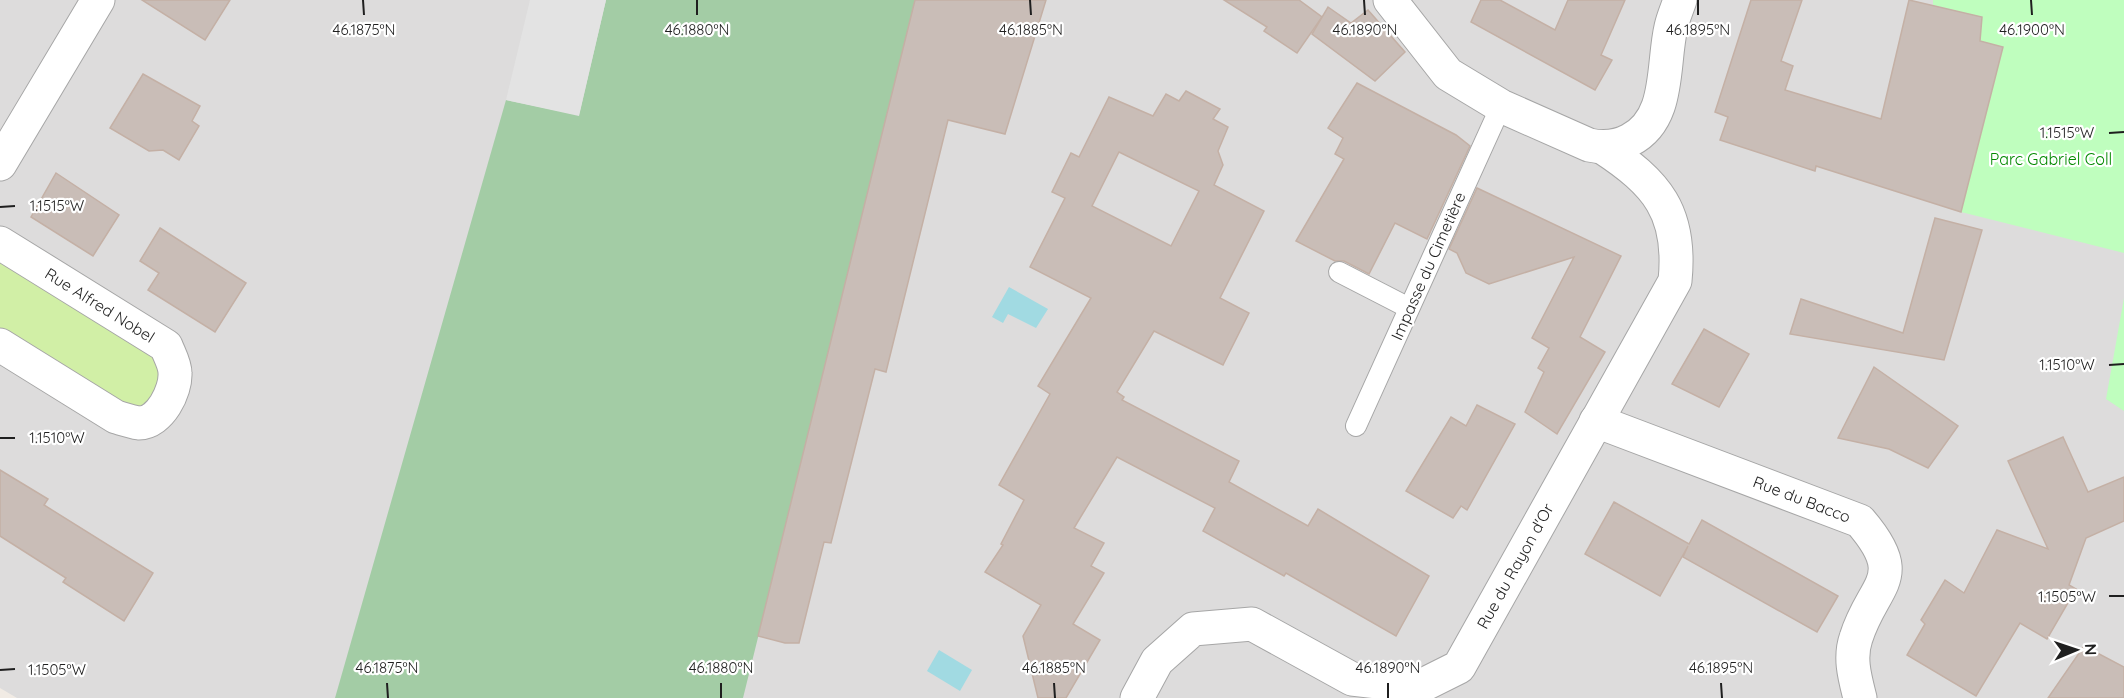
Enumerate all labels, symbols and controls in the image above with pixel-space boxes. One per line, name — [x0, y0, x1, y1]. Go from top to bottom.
text: 46.1875°N — [332, 20, 396, 39]
text: 46.1880°N — [665, 20, 729, 39]
text: 46.1885°N — [999, 20, 1063, 39]
text: 46.1890°N — [1333, 20, 1397, 39]
text: 46.1895°N — [1666, 20, 1730, 39]
text: 46.1900°N — [1999, 20, 2065, 39]
text: 1.1515°W — [2040, 123, 2095, 142]
park label: Parc Gabriel Coll — [1990, 149, 2112, 169]
street label: Impasse du Cimetière — [1386, 189, 1470, 343]
text: 1.1515°W — [30, 196, 85, 215]
street label: Rue Alfred Nobel — [41, 263, 159, 347]
text: 1.1510°W — [2039, 355, 2095, 374]
text: 1.1510°W — [29, 428, 85, 447]
street label: Rue du Bacco — [1750, 471, 1854, 527]
street label: Rue du Rayon d'Or — [1472, 500, 1558, 632]
text: 1.1505°W — [2038, 587, 2096, 606]
north arrow — [2046, 620, 2106, 680]
text: N — [2081, 643, 2101, 656]
text: 46.1875°N — [355, 658, 419, 677]
text: 46.1880°N — [689, 658, 753, 677]
text: 46.1885°N — [1022, 658, 1086, 677]
text: 46.1890°N — [1356, 658, 1420, 677]
text: 46.1895°N — [1689, 658, 1753, 677]
text: 1.1505°W — [28, 660, 86, 679]

